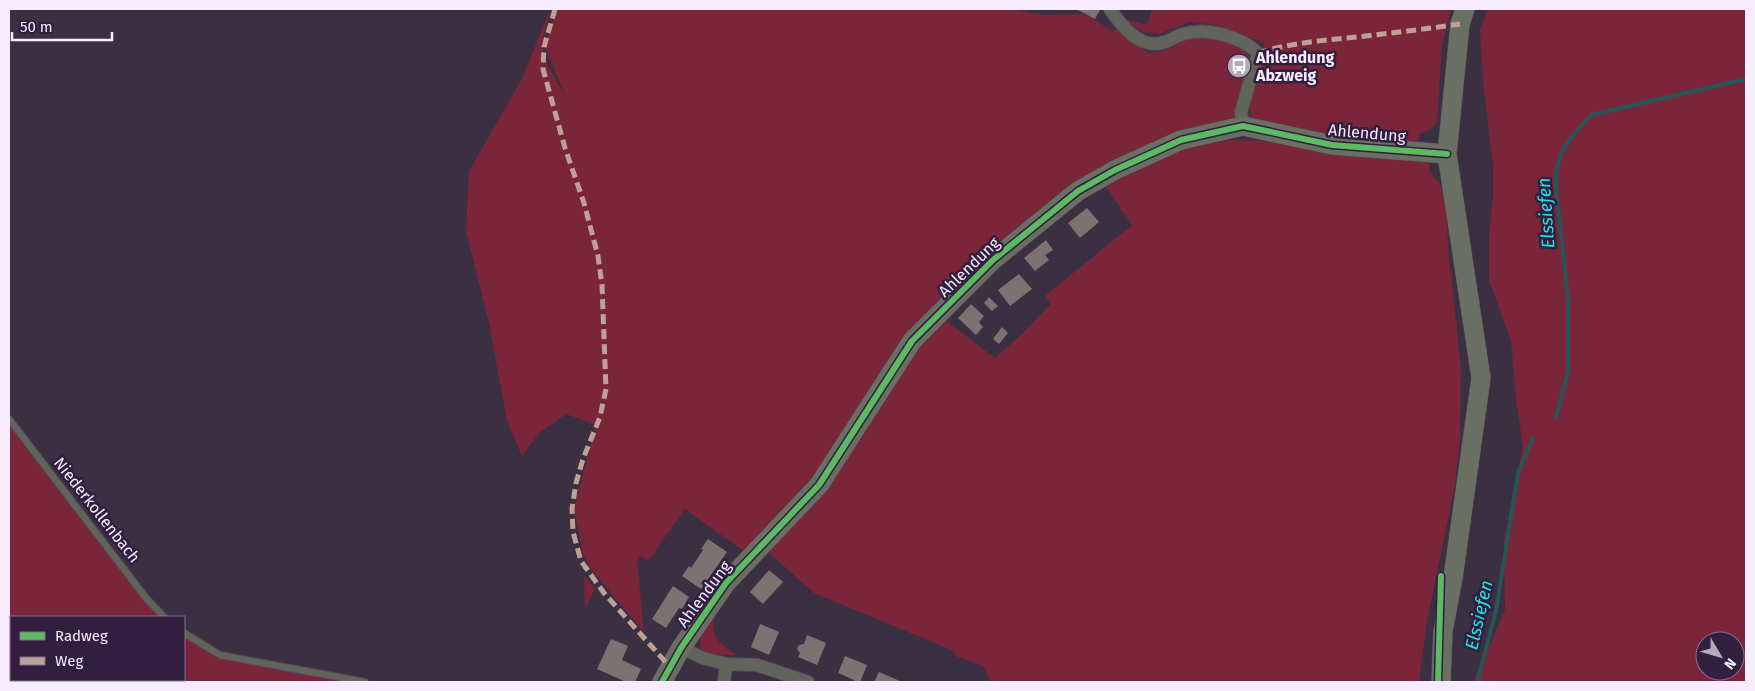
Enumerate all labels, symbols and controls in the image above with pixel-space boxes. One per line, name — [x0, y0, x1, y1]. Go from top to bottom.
scale bar — [12, 10, 112, 42]
text: 50 m — [20, 18, 53, 36]
place label: Ahlendung Abzweig — [1255, 48, 1334, 85]
bus stop icon: Ahlendung Abzweig — [1226, 53, 1252, 79]
street label: Ahlendung — [1327, 120, 1407, 146]
water label: Elssiefen — [1533, 177, 1559, 249]
street label: Ahlendung — [934, 233, 1004, 301]
street label: Niederkollenbach — [50, 454, 144, 566]
street label: Ahlendung — [673, 557, 735, 631]
water label: Elssiefen — [1460, 578, 1498, 652]
legend — [10, 616, 185, 681]
text: Radweg — [55, 627, 108, 645]
north arrow — [1695, 631, 1745, 681]
text: Weg — [55, 652, 83, 670]
text: N — [1720, 655, 1739, 673]

